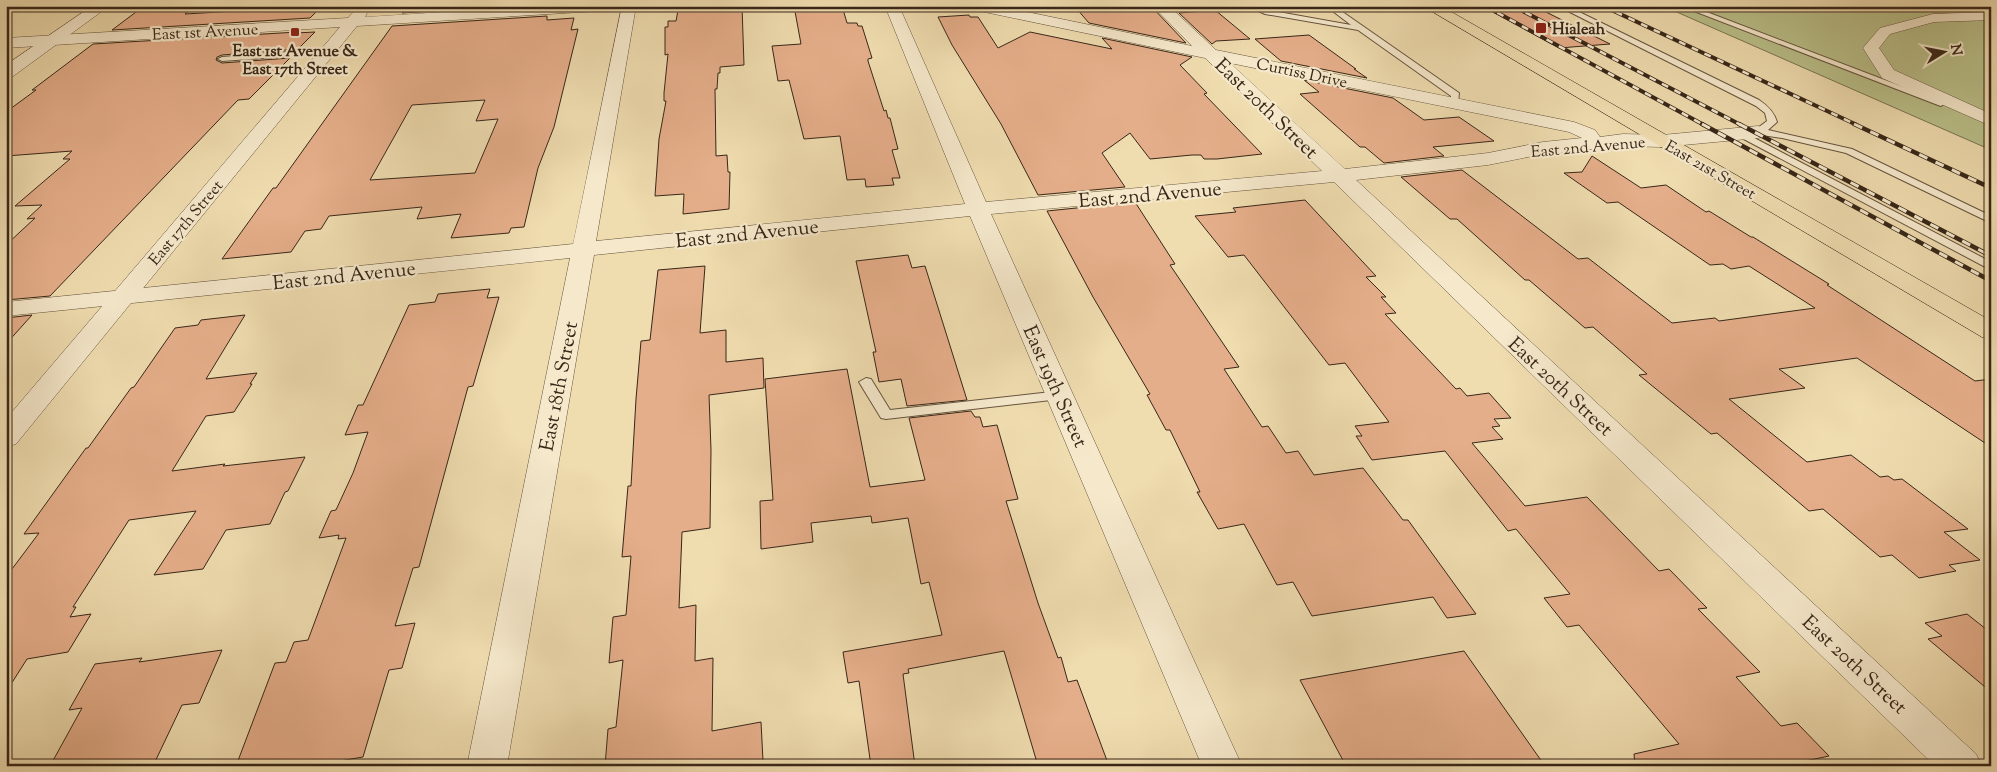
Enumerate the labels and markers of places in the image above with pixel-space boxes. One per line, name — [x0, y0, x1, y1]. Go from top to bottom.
place label: Hialeah — [1552, 19, 1606, 42]
marker: Hialeah — [1534, 21, 1548, 35]
marker: East 1st Avenue & East 17th Street — [289, 26, 301, 38]
place label: East 1st Avenue & East 17th Street — [233, 41, 358, 82]

